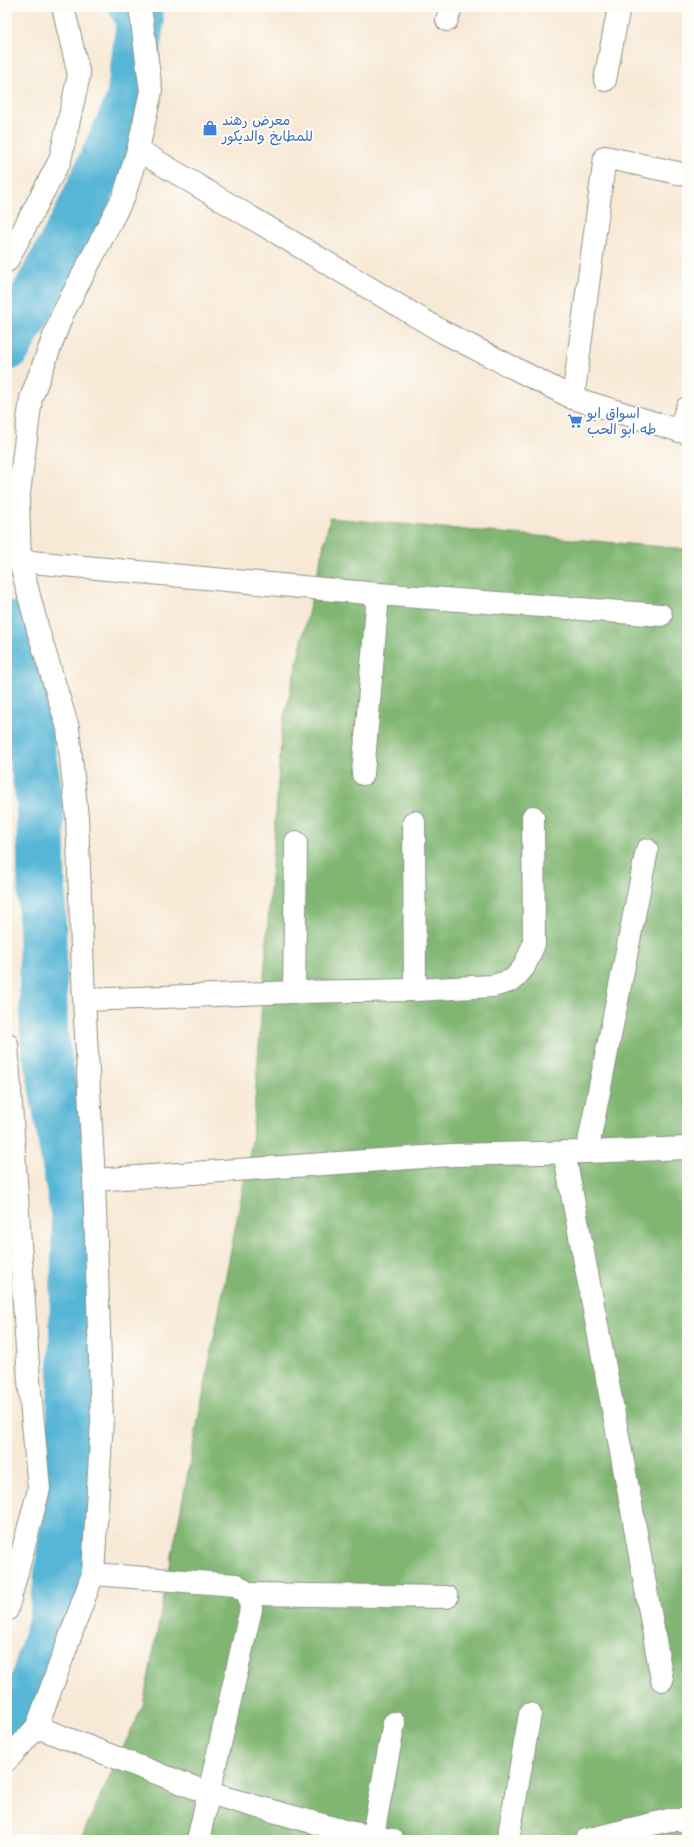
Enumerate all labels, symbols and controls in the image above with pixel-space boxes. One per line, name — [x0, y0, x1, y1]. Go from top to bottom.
place label: معرض رهند للمطابخ والديكور — [221, 112, 313, 146]
shop icon: معرض رهند للمطابخ والديكور — [201, 119, 219, 137]
place label: اسواق ابو طه ابو الحب — [586, 405, 657, 438]
supermarket icon: اسواق ابو طه ابو الحب — [566, 412, 584, 430]

